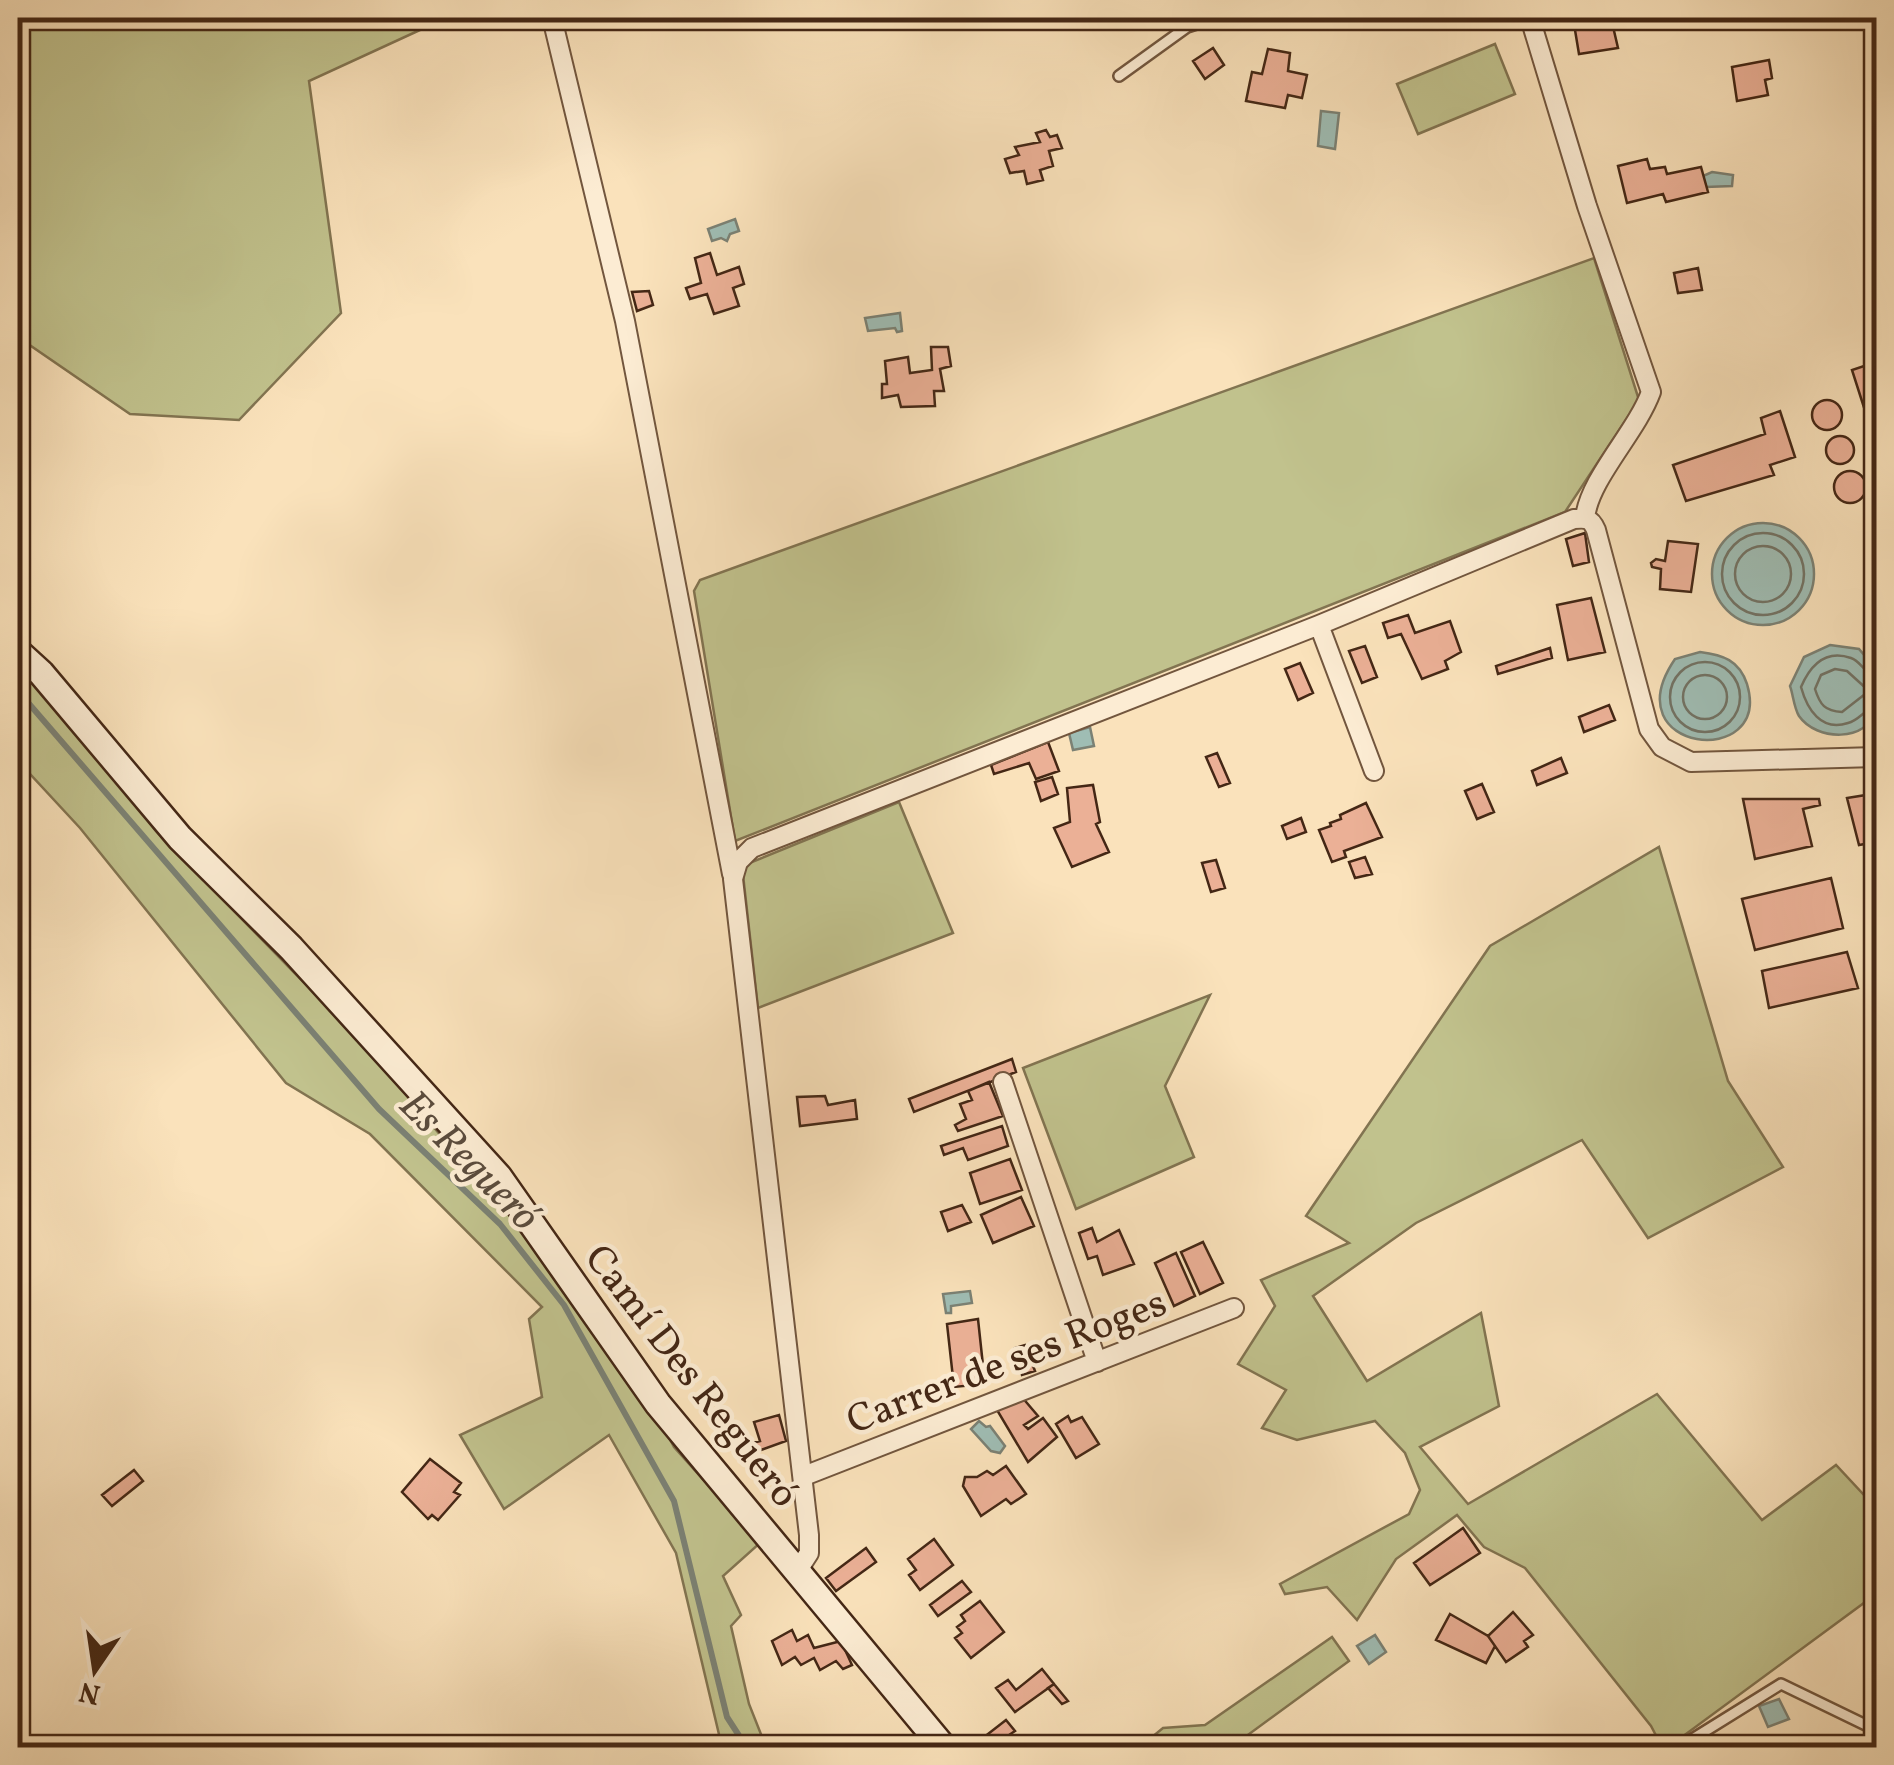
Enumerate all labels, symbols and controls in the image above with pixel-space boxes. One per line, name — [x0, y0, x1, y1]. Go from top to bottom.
water label: Es Regueró — [384, 1078, 552, 1246]
street label: Camí Des Regueró — [569, 1234, 811, 1521]
street label: Carrer de ses Roges — [839, 1277, 1175, 1451]
north arrow — [45, 1620, 145, 1720]
text: N — [76, 1671, 104, 1713]

